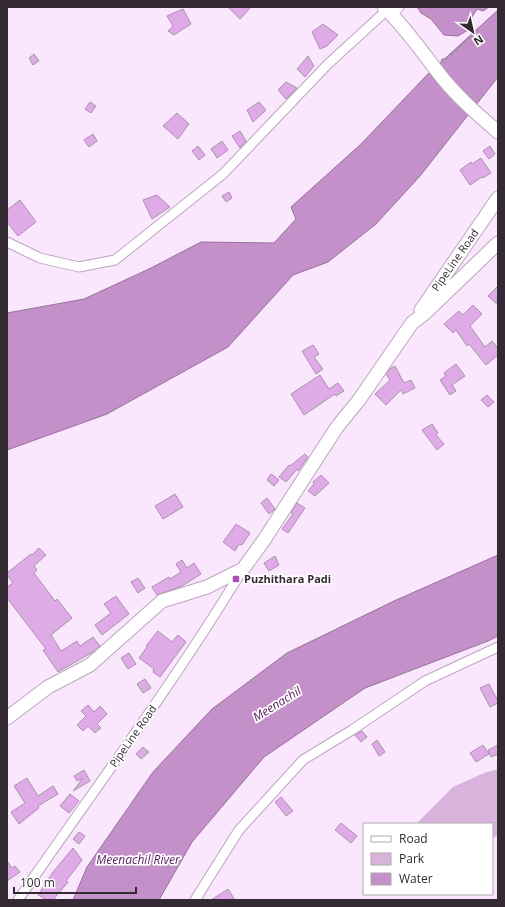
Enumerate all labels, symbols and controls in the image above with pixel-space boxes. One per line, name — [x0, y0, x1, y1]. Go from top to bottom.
north arrow — [453, 12, 493, 52]
text: N — [471, 32, 487, 49]
street label: PipeLine Road — [428, 226, 482, 294]
place label: Puzhithara Padi — [244, 571, 331, 586]
marker: Puzhithara Padi — [231, 574, 241, 584]
water label: Meenachil — [249, 682, 305, 725]
street label: PipeLine Road — [106, 702, 160, 770]
legend — [363, 823, 493, 895]
text: Road — [399, 830, 428, 847]
text: Park — [399, 850, 425, 867]
water label: Meenachil River — [96, 851, 181, 868]
scale bar — [14, 869, 136, 895]
text: Water — [399, 870, 433, 887]
text: 100 m — [20, 874, 55, 891]

